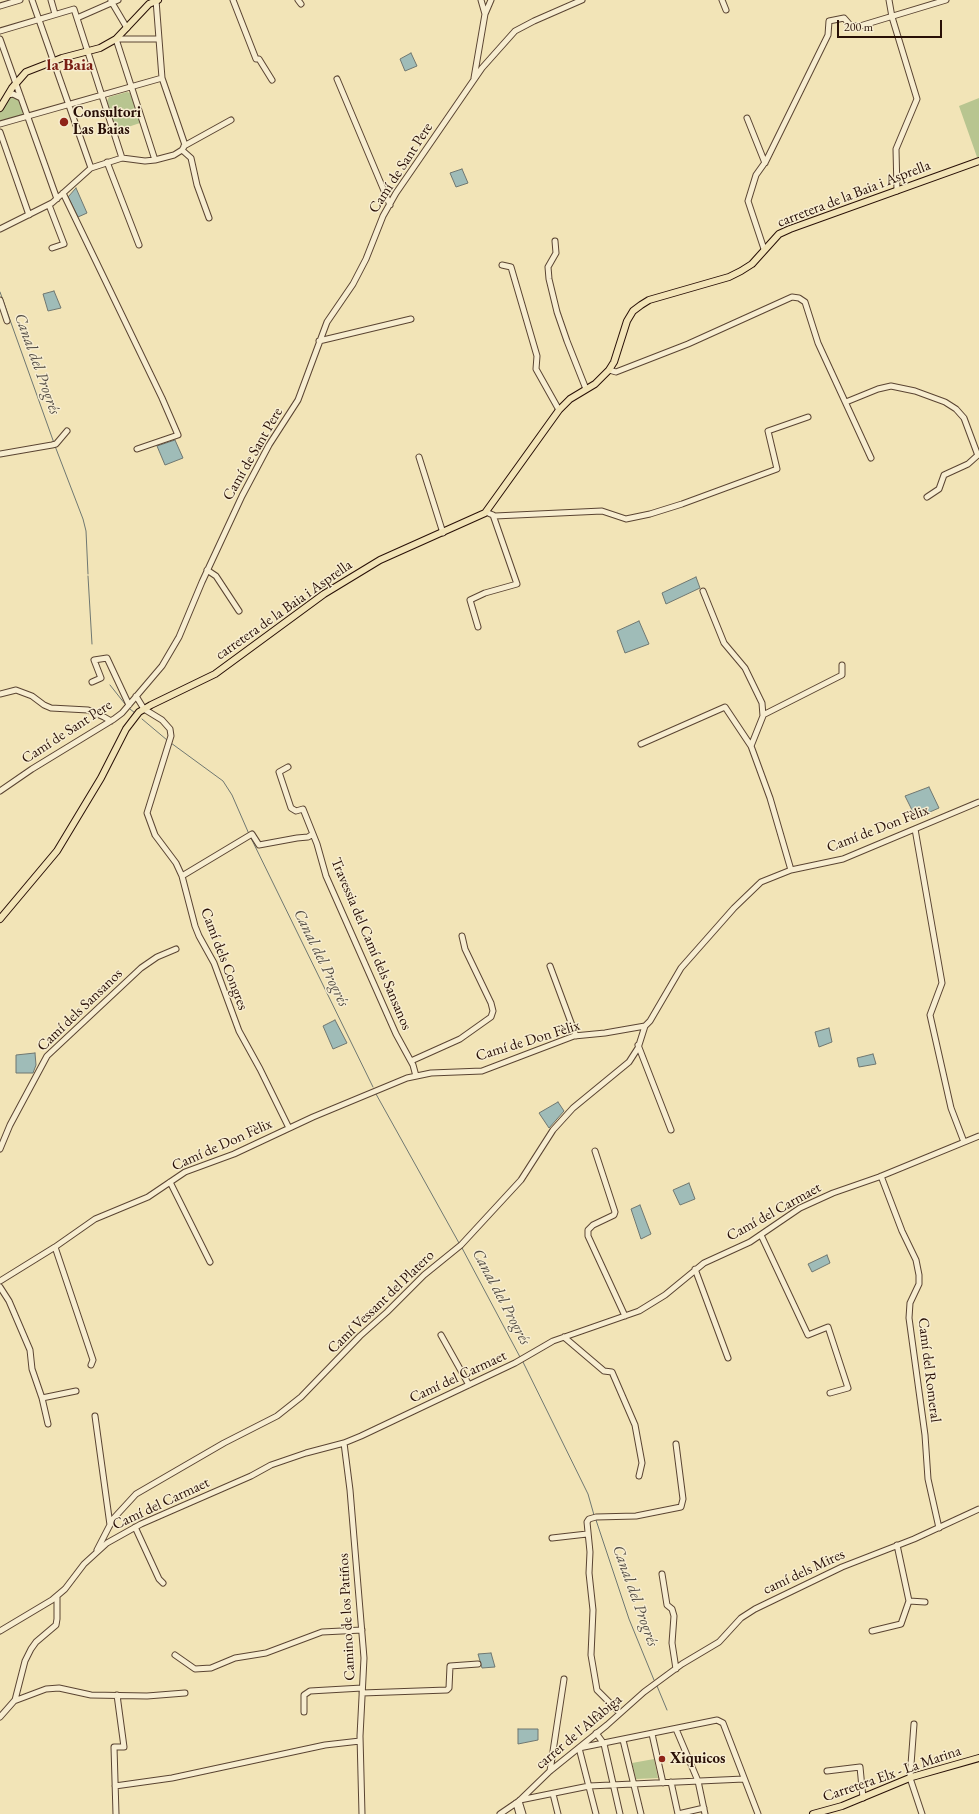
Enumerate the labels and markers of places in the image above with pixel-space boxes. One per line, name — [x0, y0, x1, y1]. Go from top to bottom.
place label: Consultori Las Baias — [73, 104, 141, 139]
marker: Consultori Las Baias — [58, 116, 70, 128]
place label: Xiquicos — [670, 1750, 725, 1768]
marker: Xiquicos — [657, 1754, 667, 1764]

